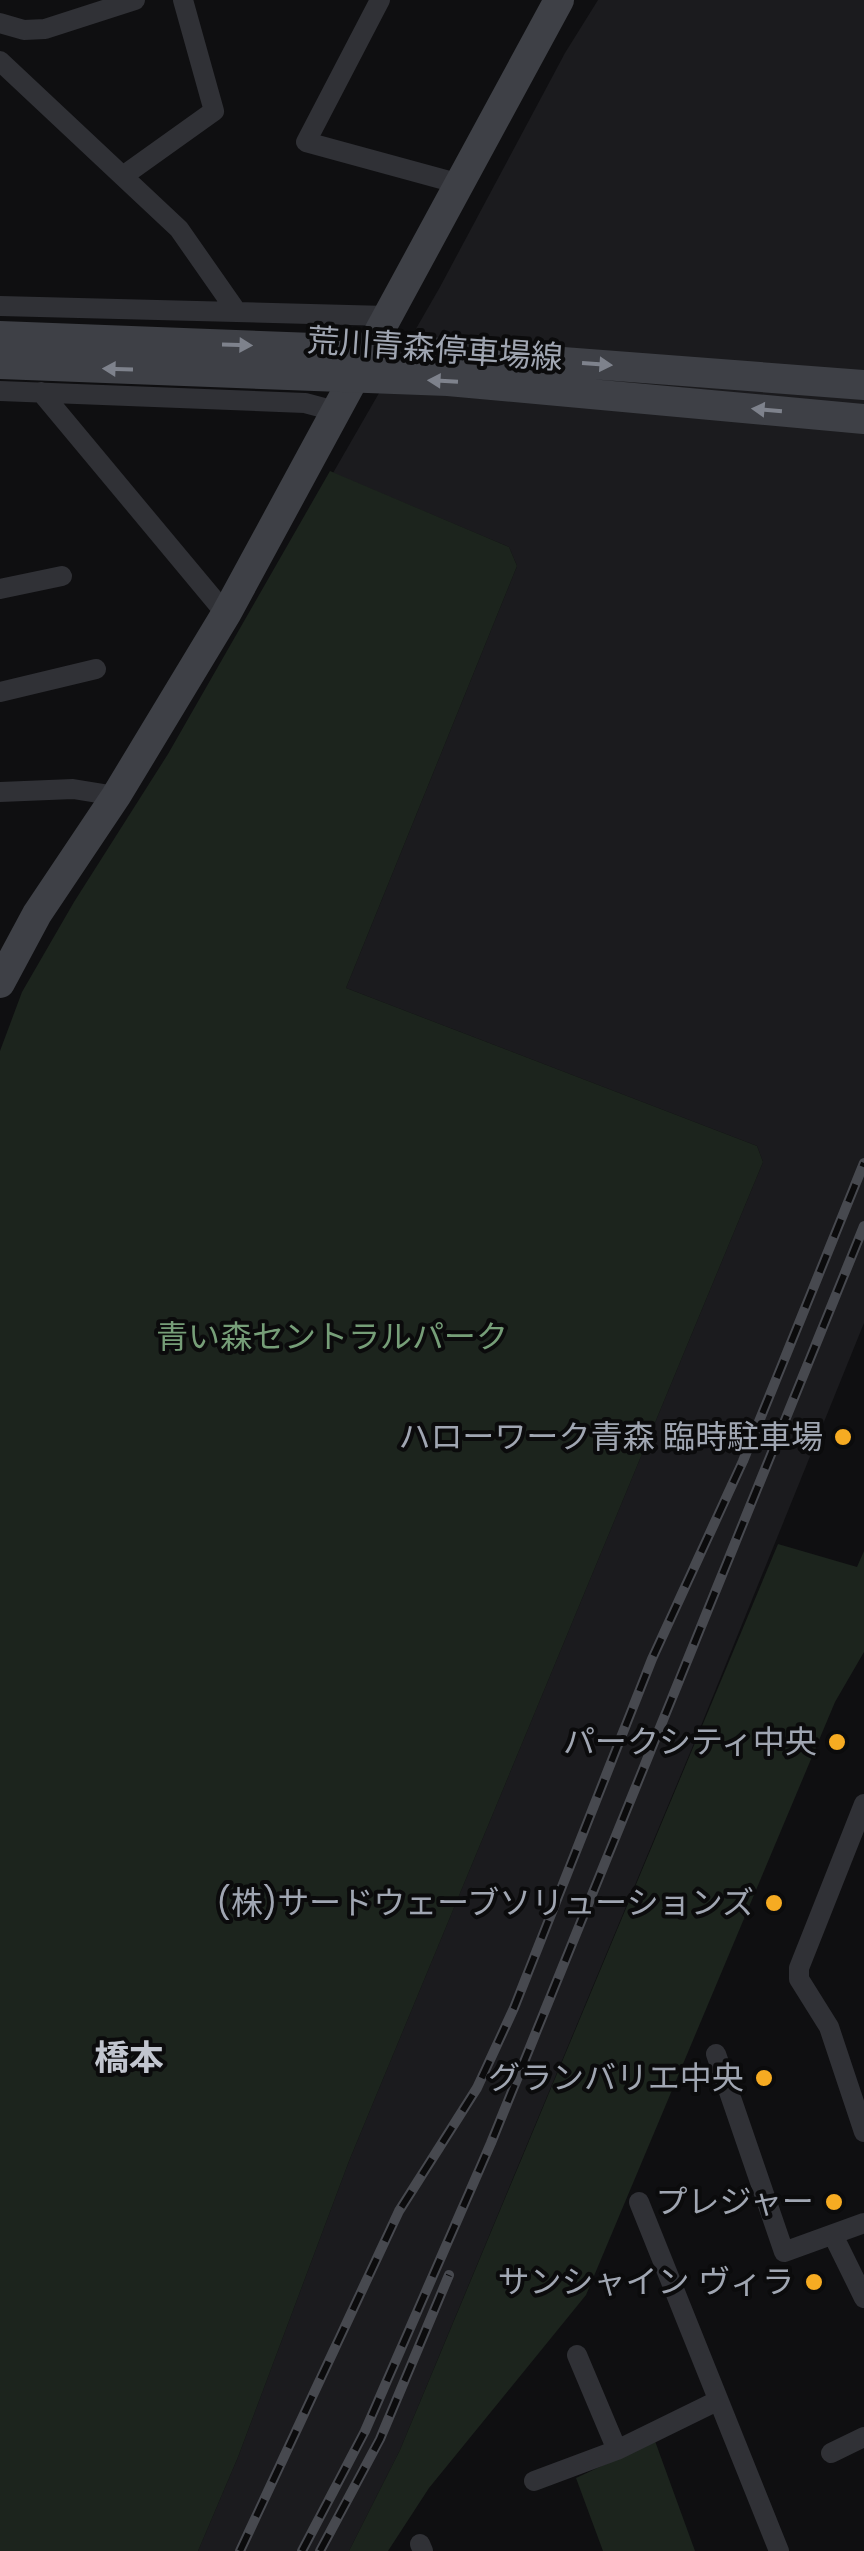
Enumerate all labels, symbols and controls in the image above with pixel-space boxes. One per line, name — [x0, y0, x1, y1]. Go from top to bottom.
street label: 荒川青森停車場線 — [306, 317, 564, 380]
one-way arrow — [222, 337, 254, 353]
one-way arrow — [581, 357, 613, 373]
one-way arrow — [102, 360, 134, 376]
one-way arrow — [427, 373, 459, 389]
one-way arrow — [750, 401, 782, 417]
park label: 青い森セントラルパーク — [156, 1314, 508, 1359]
place label: ハローワーク青森 臨時駐車場 — [398, 1414, 823, 1459]
marker: ハローワーク青森 臨時駐車場 — [832, 1426, 854, 1448]
place label: パークシティ中央 — [563, 1719, 817, 1764]
marker: パークシティ中央 — [826, 1731, 848, 1753]
place label: (株)サードウェーブソリューションズ — [216, 1880, 754, 1925]
marker: (株)サードウェーブソリューションズ — [763, 1892, 785, 1914]
district label: 橋本 — [94, 2033, 164, 2082]
place label: グランバリエ中央 — [488, 2055, 744, 2100]
marker: グランバリエ中央 — [753, 2067, 775, 2089]
place label: プレジャー — [656, 2179, 814, 2224]
marker: プレジャー — [823, 2191, 845, 2213]
place label: サンシャイン ヴィラ — [497, 2259, 794, 2304]
marker: サンシャイン ヴィラ — [803, 2271, 825, 2293]

